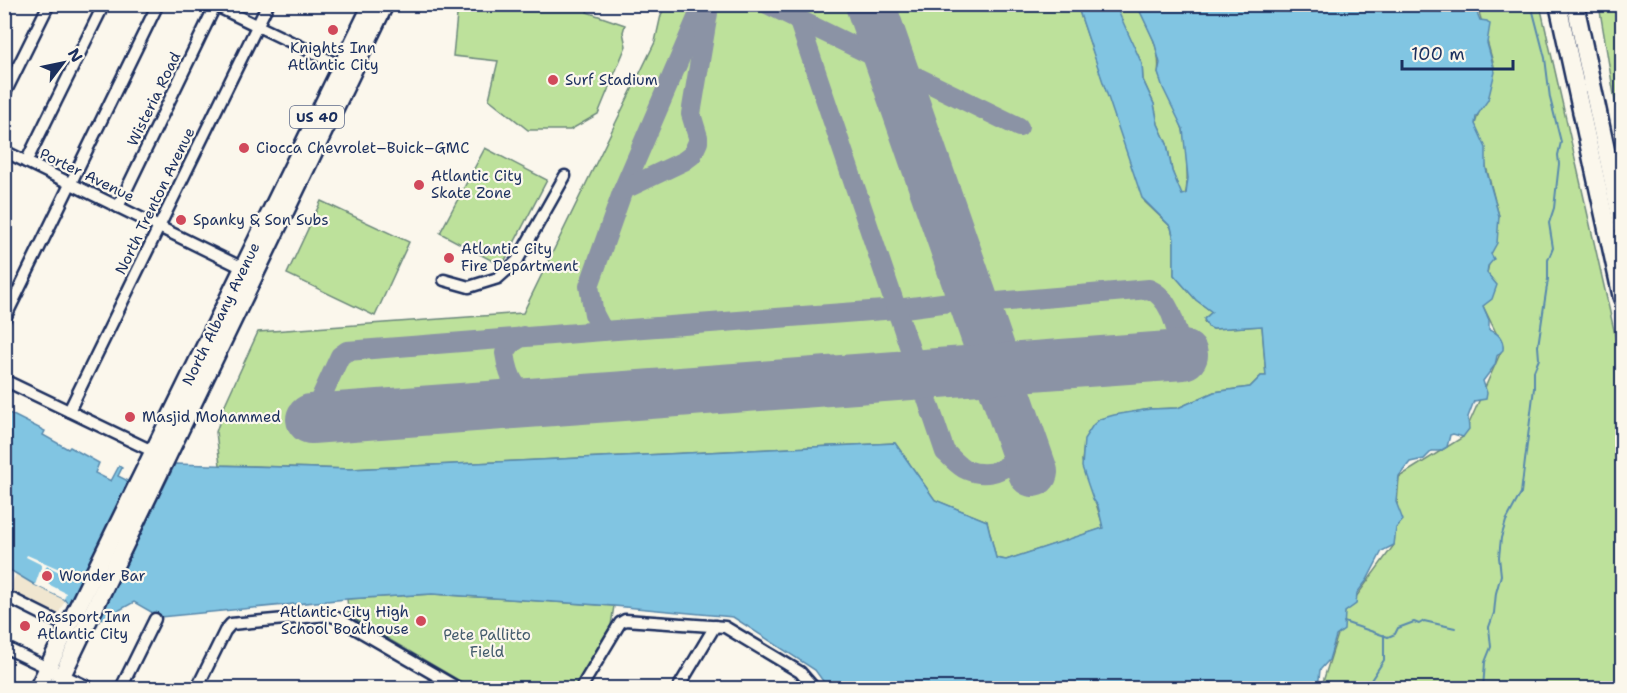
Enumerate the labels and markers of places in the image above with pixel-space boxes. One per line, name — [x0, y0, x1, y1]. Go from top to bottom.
marker: Knights Inn Atlantic City — [326, 23, 340, 37]
place label: Knights Inn Atlantic City — [287, 38, 379, 75]
place label: Surf Stadium — [565, 70, 658, 90]
marker: Surf Stadium — [546, 73, 560, 87]
place label: Ciocca Chevrolet–Buick–GMC — [256, 138, 469, 158]
marker: Ciocca Chevrolet–Buick–GMC — [237, 141, 251, 155]
place label: Atlantic City Skate Zone — [431, 166, 522, 203]
marker: Atlantic City Skate Zone — [412, 178, 426, 192]
place label: Spanky & Son Subs — [193, 210, 329, 230]
marker: Spanky & Son Subs — [174, 213, 188, 227]
place label: Atlantic City Fire Department — [461, 239, 579, 276]
marker: Atlantic City Fire Department — [442, 251, 456, 265]
place label: Masjid Mohammed — [142, 407, 281, 427]
marker: Masjid Mohammed — [123, 410, 137, 424]
place label: Wonder Bar — [59, 566, 146, 586]
marker: Wonder Bar — [40, 569, 54, 583]
place label: Atlantic City High School Boathouse — [279, 602, 409, 639]
place label: Passport Inn Atlantic City — [37, 607, 130, 644]
marker: Atlantic City High School Boathouse — [414, 614, 428, 628]
marker: Passport Inn Atlantic City — [18, 619, 32, 633]

